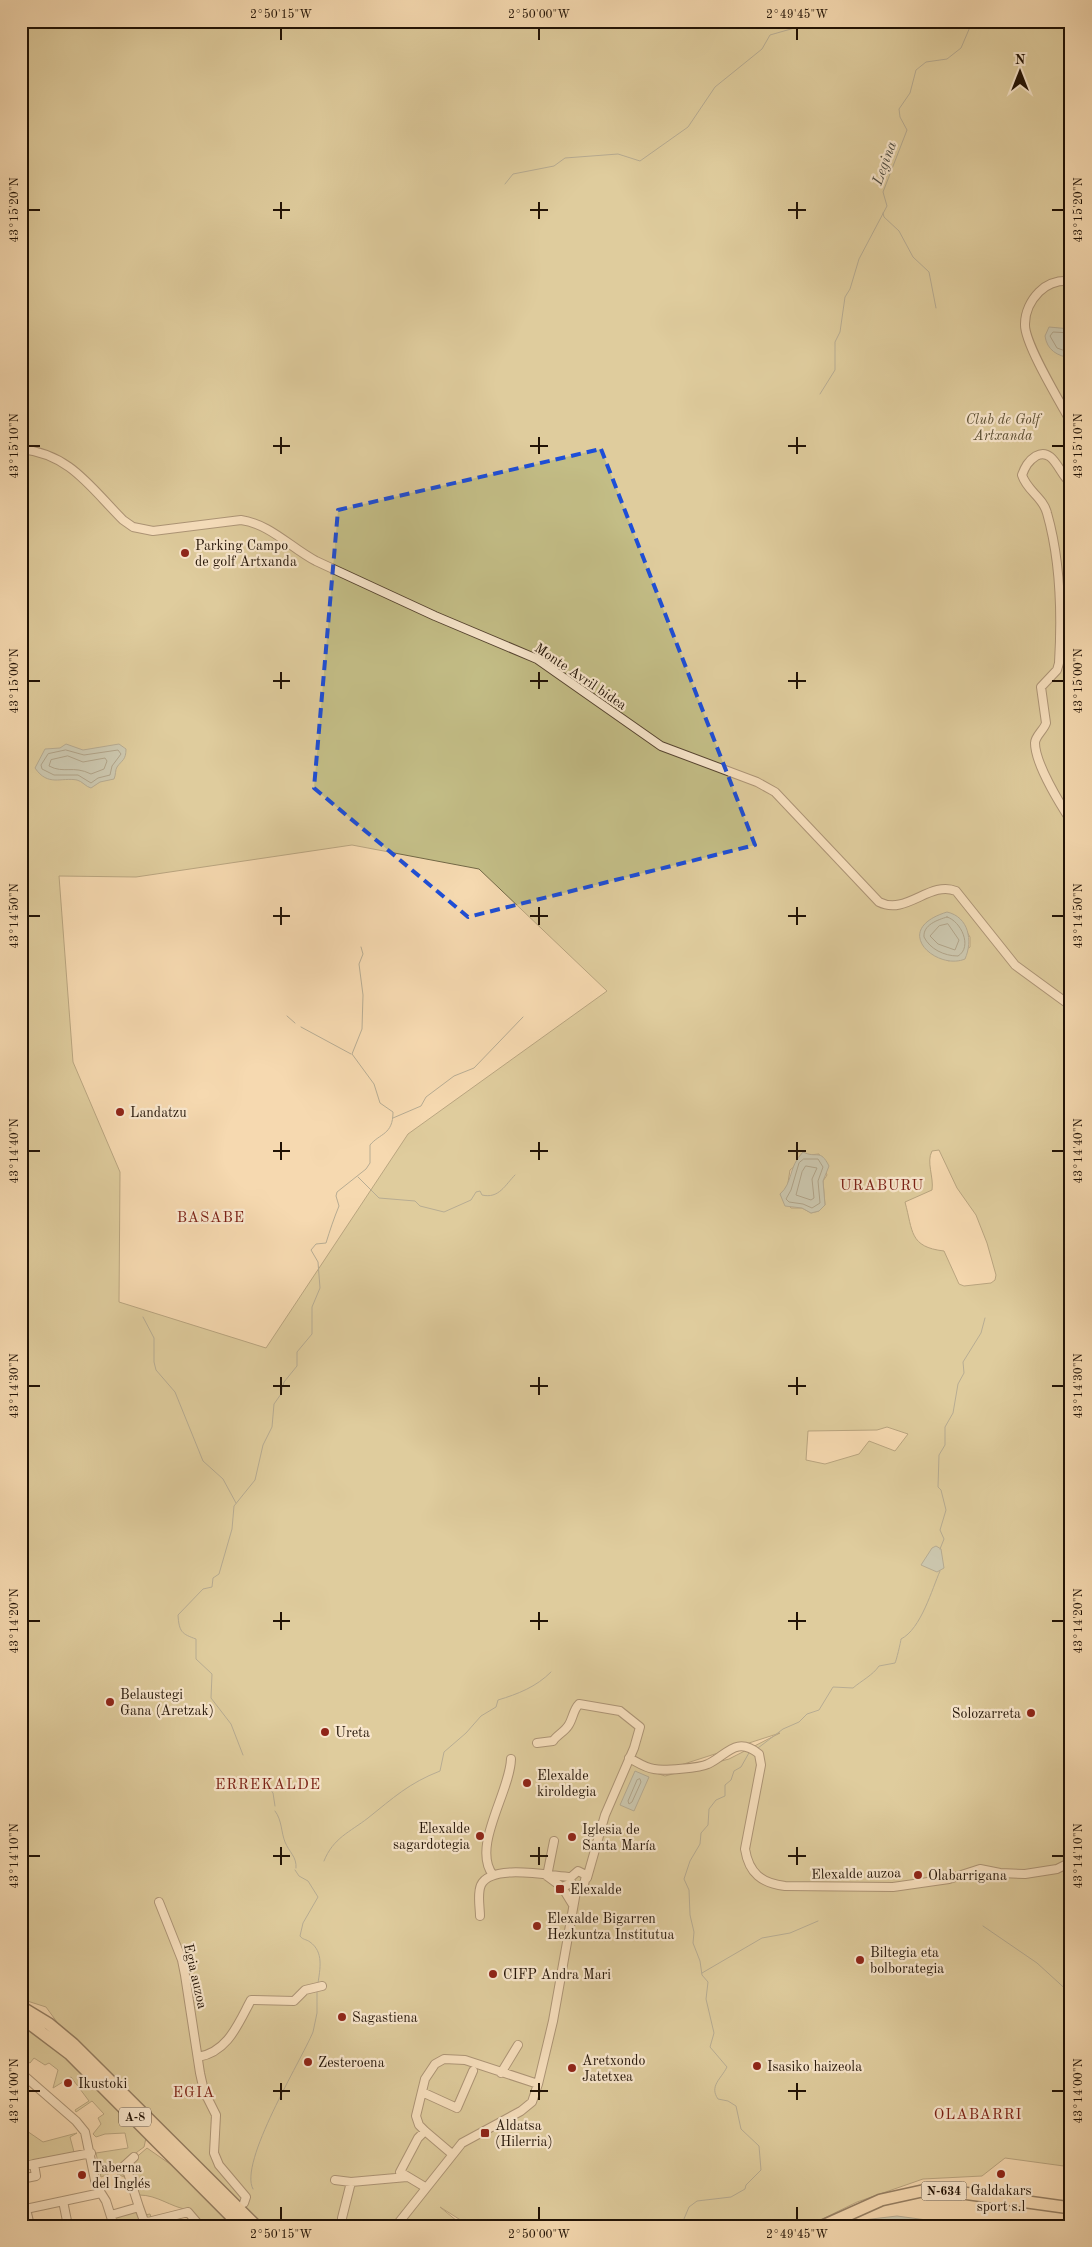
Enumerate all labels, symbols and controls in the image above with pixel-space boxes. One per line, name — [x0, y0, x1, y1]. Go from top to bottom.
text: 2°50'15"W — [250, 8, 312, 21]
text: 2°50'00"W — [508, 8, 570, 21]
text: 2°49'45"W — [766, 8, 828, 21]
north arrow — [994, 48, 1044, 98]
text: N — [1015, 53, 1026, 67]
water label: Legina — [870, 140, 900, 188]
text: 43°15'20"N — [8, 177, 21, 243]
text: 43°15'20"N — [1072, 177, 1085, 243]
text: 43°15'10"N — [8, 413, 21, 479]
park label: Club de Golf Artxanda — [966, 413, 1043, 443]
text: 43°15'10"N — [1072, 413, 1085, 479]
place label: Parking Campo de golf Artxanda — [195, 539, 297, 569]
marker: Parking Campo de golf Artxanda — [179, 547, 191, 559]
street label: Monte Avril bidea — [532, 641, 629, 713]
text: 43°15'00"N — [8, 648, 21, 714]
text: 43°15'00"N — [1072, 648, 1085, 714]
text: 43°14'50"N — [8, 883, 21, 949]
text: 43°14'50"N — [1072, 883, 1085, 949]
marker: Landatzu — [114, 1106, 126, 1118]
place label: Landatzu — [130, 1106, 187, 1120]
text: 43°14'40"N — [9, 1118, 21, 1184]
text: 43°14'40"N — [1073, 1118, 1085, 1184]
district label: URABURU — [840, 1179, 924, 1194]
district label: BASABE — [177, 1211, 245, 1226]
text: 43°14'30"N — [9, 1353, 21, 1419]
text: 43°14'30"N — [1073, 1353, 1085, 1419]
text: 43°14'20"N — [9, 1588, 21, 1654]
text: 43°14'20"N — [1073, 1588, 1085, 1654]
place label: Belaustegi Gana (Aretzak) — [120, 1688, 214, 1718]
marker: Belaustegi Gana (Aretzak) — [104, 1696, 116, 1708]
place label: Solozarreta — [952, 1707, 1021, 1721]
marker: Solozarreta — [1025, 1707, 1037, 1719]
marker: Ureta — [319, 1726, 331, 1738]
place label: Ureta — [335, 1726, 370, 1740]
place label: Elexalde kiroldegia — [537, 1769, 597, 1799]
marker: Elexalde kiroldegia — [521, 1777, 533, 1789]
district label: ERREKALDE — [215, 1778, 321, 1793]
place label: Elexalde sagardotegia — [393, 1822, 470, 1852]
text: 43°14'10"N — [9, 1823, 21, 1889]
place label: Iglesia de Santa María — [582, 1823, 656, 1853]
text: 43°14'10"N — [1073, 1823, 1085, 1889]
marker: Elexalde sagardotegia — [474, 1830, 486, 1842]
marker: Iglesia de Santa María — [566, 1831, 578, 1843]
street label: Elexalde auzoa — [811, 1866, 901, 1882]
marker: Olabarrigana — [912, 1869, 924, 1881]
place label: Olabarrigana — [928, 1869, 1007, 1883]
marker: Elexalde — [554, 1883, 566, 1895]
place label: Elexalde — [570, 1883, 622, 1897]
place label: Elexalde Bigarren Hezkuntza Institutua — [547, 1912, 674, 1942]
marker: Elexalde Bigarren Hezkuntza Institutua — [531, 1920, 543, 1932]
street label: Egia auzoa — [181, 1942, 209, 2010]
place label: Biltegia eta bolborategia — [870, 1946, 944, 1976]
marker: Biltegia eta bolborategia — [854, 1954, 866, 1966]
marker: CIFP Andra Mari — [487, 1968, 499, 1980]
place label: CIFP Andra Mari — [503, 1968, 611, 1982]
marker: Sagastiena — [336, 2011, 348, 2023]
place label: Sagastiena — [352, 2011, 418, 2025]
place label: Aretxondo Jatetxea — [582, 2054, 646, 2084]
marker: Zesteroena — [302, 2056, 314, 2068]
place label: Zesteroena — [318, 2056, 385, 2070]
text: 43°14'00"N — [9, 2058, 21, 2124]
text: 43°14'00"N — [1073, 2058, 1085, 2124]
marker: Isasiko haizeola — [751, 2060, 763, 2072]
place label: Isasiko haizeola — [767, 2060, 862, 2074]
marker: Aretxondo Jatetxea — [566, 2062, 578, 2074]
marker: Ikustoki — [62, 2077, 74, 2089]
place label: Ikustoki — [78, 2077, 127, 2091]
district label: EGIA — [173, 2086, 215, 2101]
road number: A-8 — [119, 2108, 151, 2126]
district label: OLABARRI — [934, 2108, 1022, 2123]
place label: Aldatsa (Hilerria) — [495, 2119, 553, 2149]
marker: Aldatsa (Hilerria) — [479, 2127, 491, 2139]
place label: Taberna del Inglés — [92, 2161, 150, 2191]
marker: Galdakars sport s.l — [995, 2168, 1007, 2180]
marker: Taberna del Inglés — [76, 2169, 88, 2181]
road number: N-634 — [922, 2182, 966, 2200]
place label: Galdakars sport s.l — [970, 2184, 1032, 2214]
text: 2°50'15"W — [250, 2228, 312, 2241]
text: 2°50'00"W — [508, 2228, 570, 2241]
text: 2°49'45"W — [766, 2228, 828, 2241]

